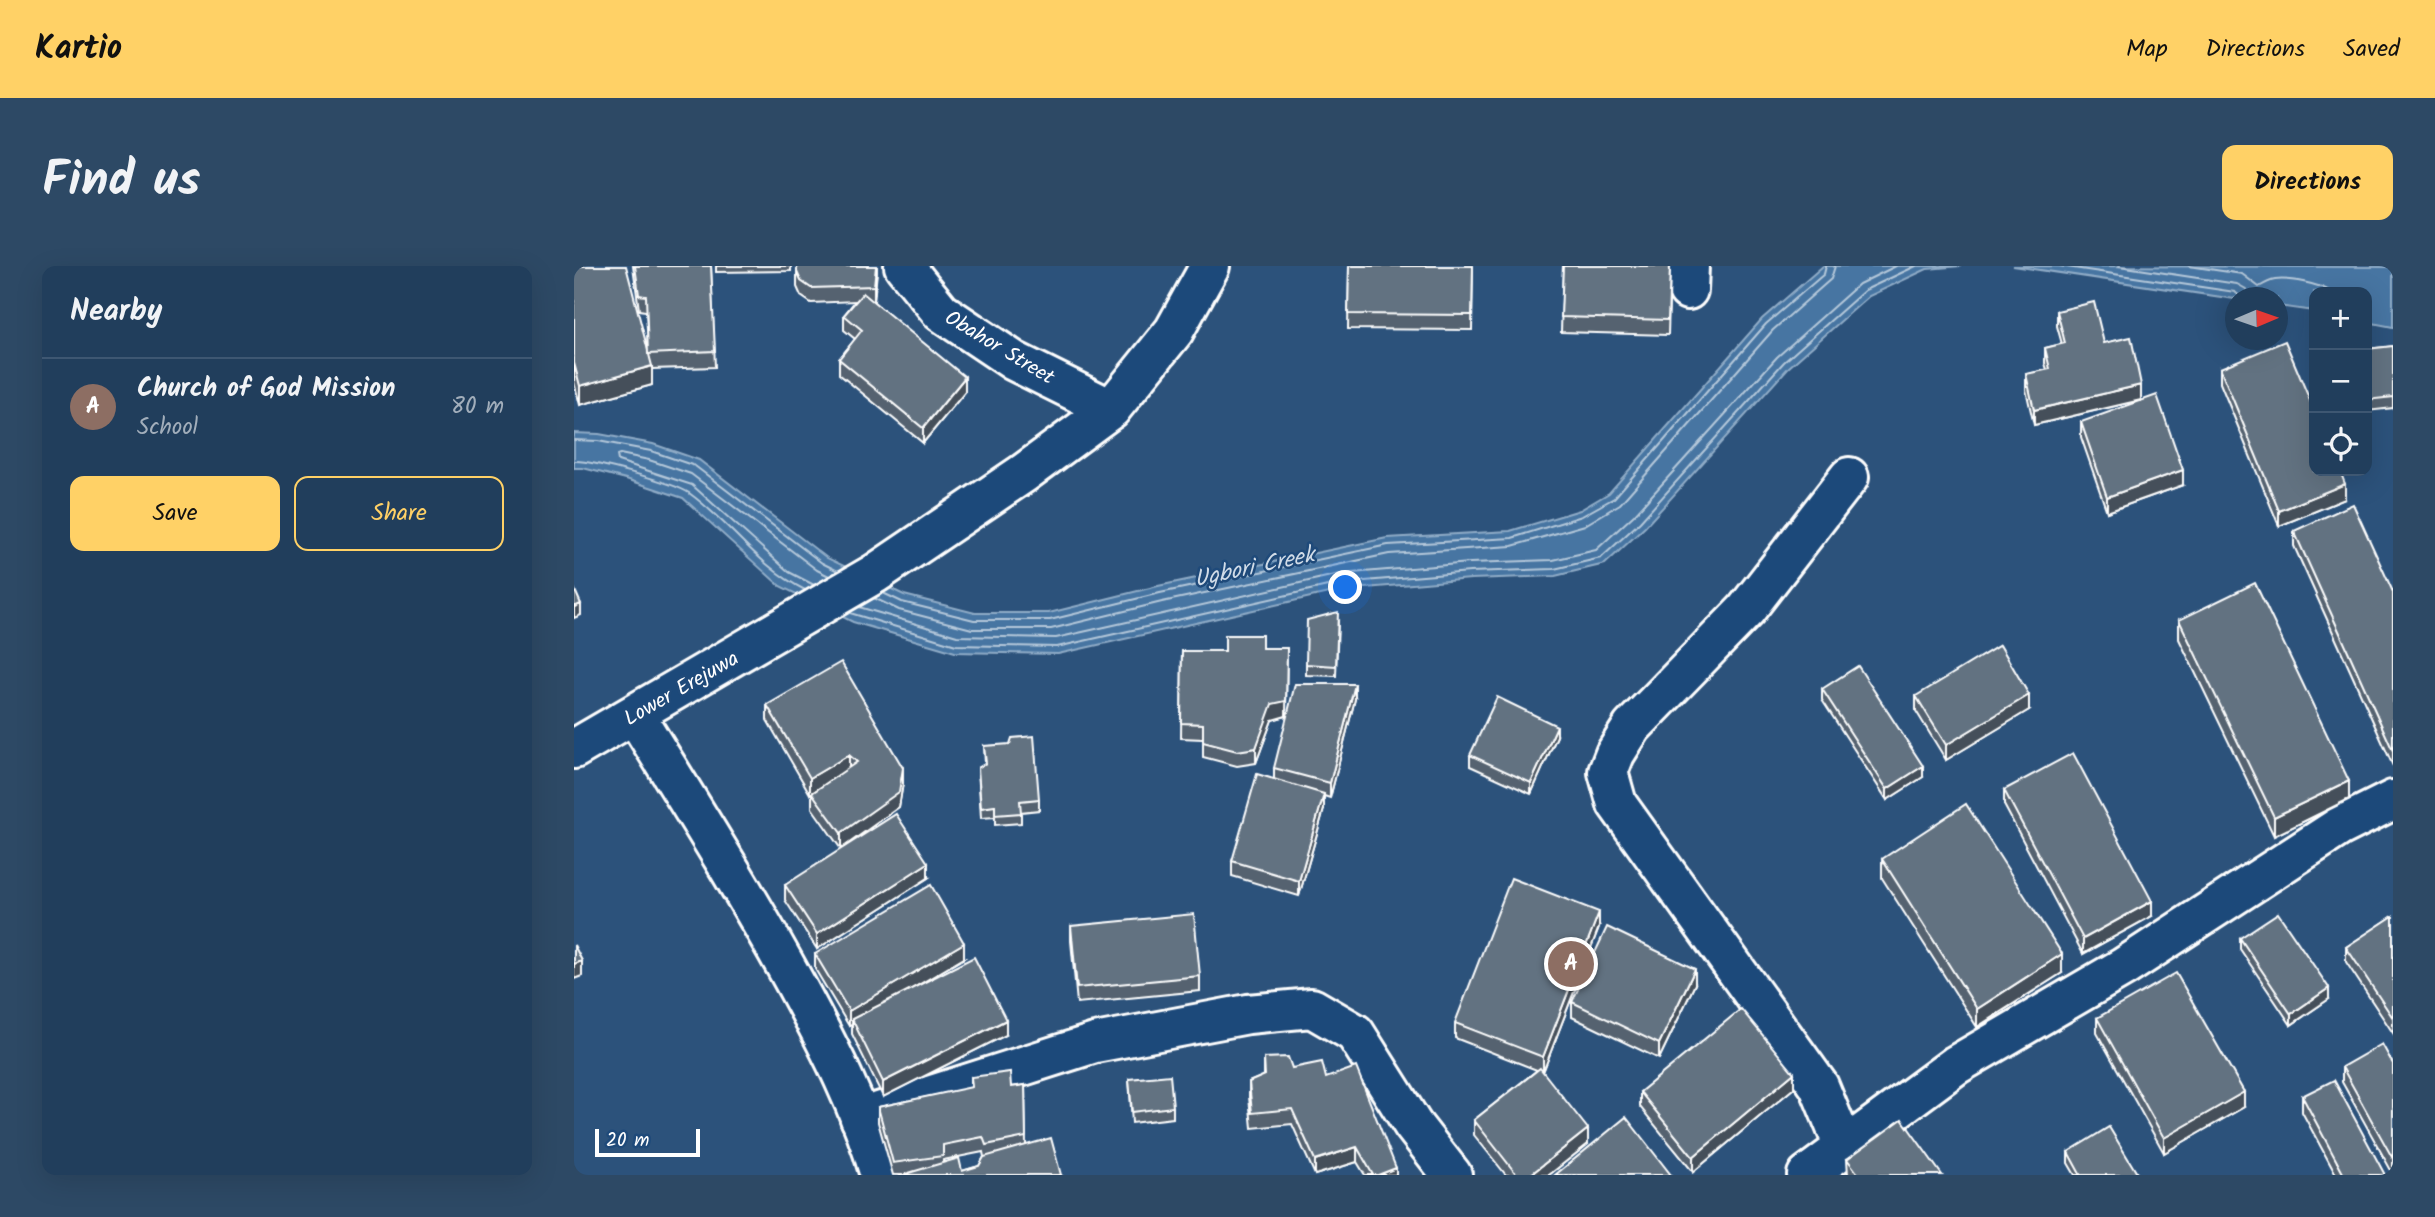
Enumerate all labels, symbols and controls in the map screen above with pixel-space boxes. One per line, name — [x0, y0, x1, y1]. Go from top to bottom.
text: Kartio — [35, 23, 122, 76]
text: Map — [2126, 30, 2168, 69]
text: Directions — [2206, 30, 2305, 69]
text: Saved — [2343, 30, 2400, 69]
text: Find us — [42, 143, 200, 221]
button: Directions — [2222, 145, 2393, 220]
north arrow — [2225, 287, 2288, 350]
map controls — [2309, 287, 2372, 476]
button: + — [2309, 287, 2372, 350]
text: Nearby — [70, 288, 162, 336]
street label: Obahor Street — [938, 302, 1061, 395]
button: − — [2309, 350, 2372, 413]
text: Church of God Mission — [137, 368, 395, 410]
text: A — [86, 389, 100, 425]
text: 80 m — [451, 389, 504, 425]
text: School — [137, 410, 198, 446]
button: locate — [2309, 413, 2372, 476]
button: Save — [70, 476, 280, 551]
button: Share — [294, 476, 504, 551]
water label: Ugbori Creek — [1191, 537, 1321, 598]
your location — [1328, 570, 1362, 604]
street label: Lower Erejuwa — [618, 643, 745, 736]
pin: A — [1548, 938, 1594, 990]
scale bar — [595, 1126, 700, 1158]
text: 20 m — [606, 1126, 649, 1156]

